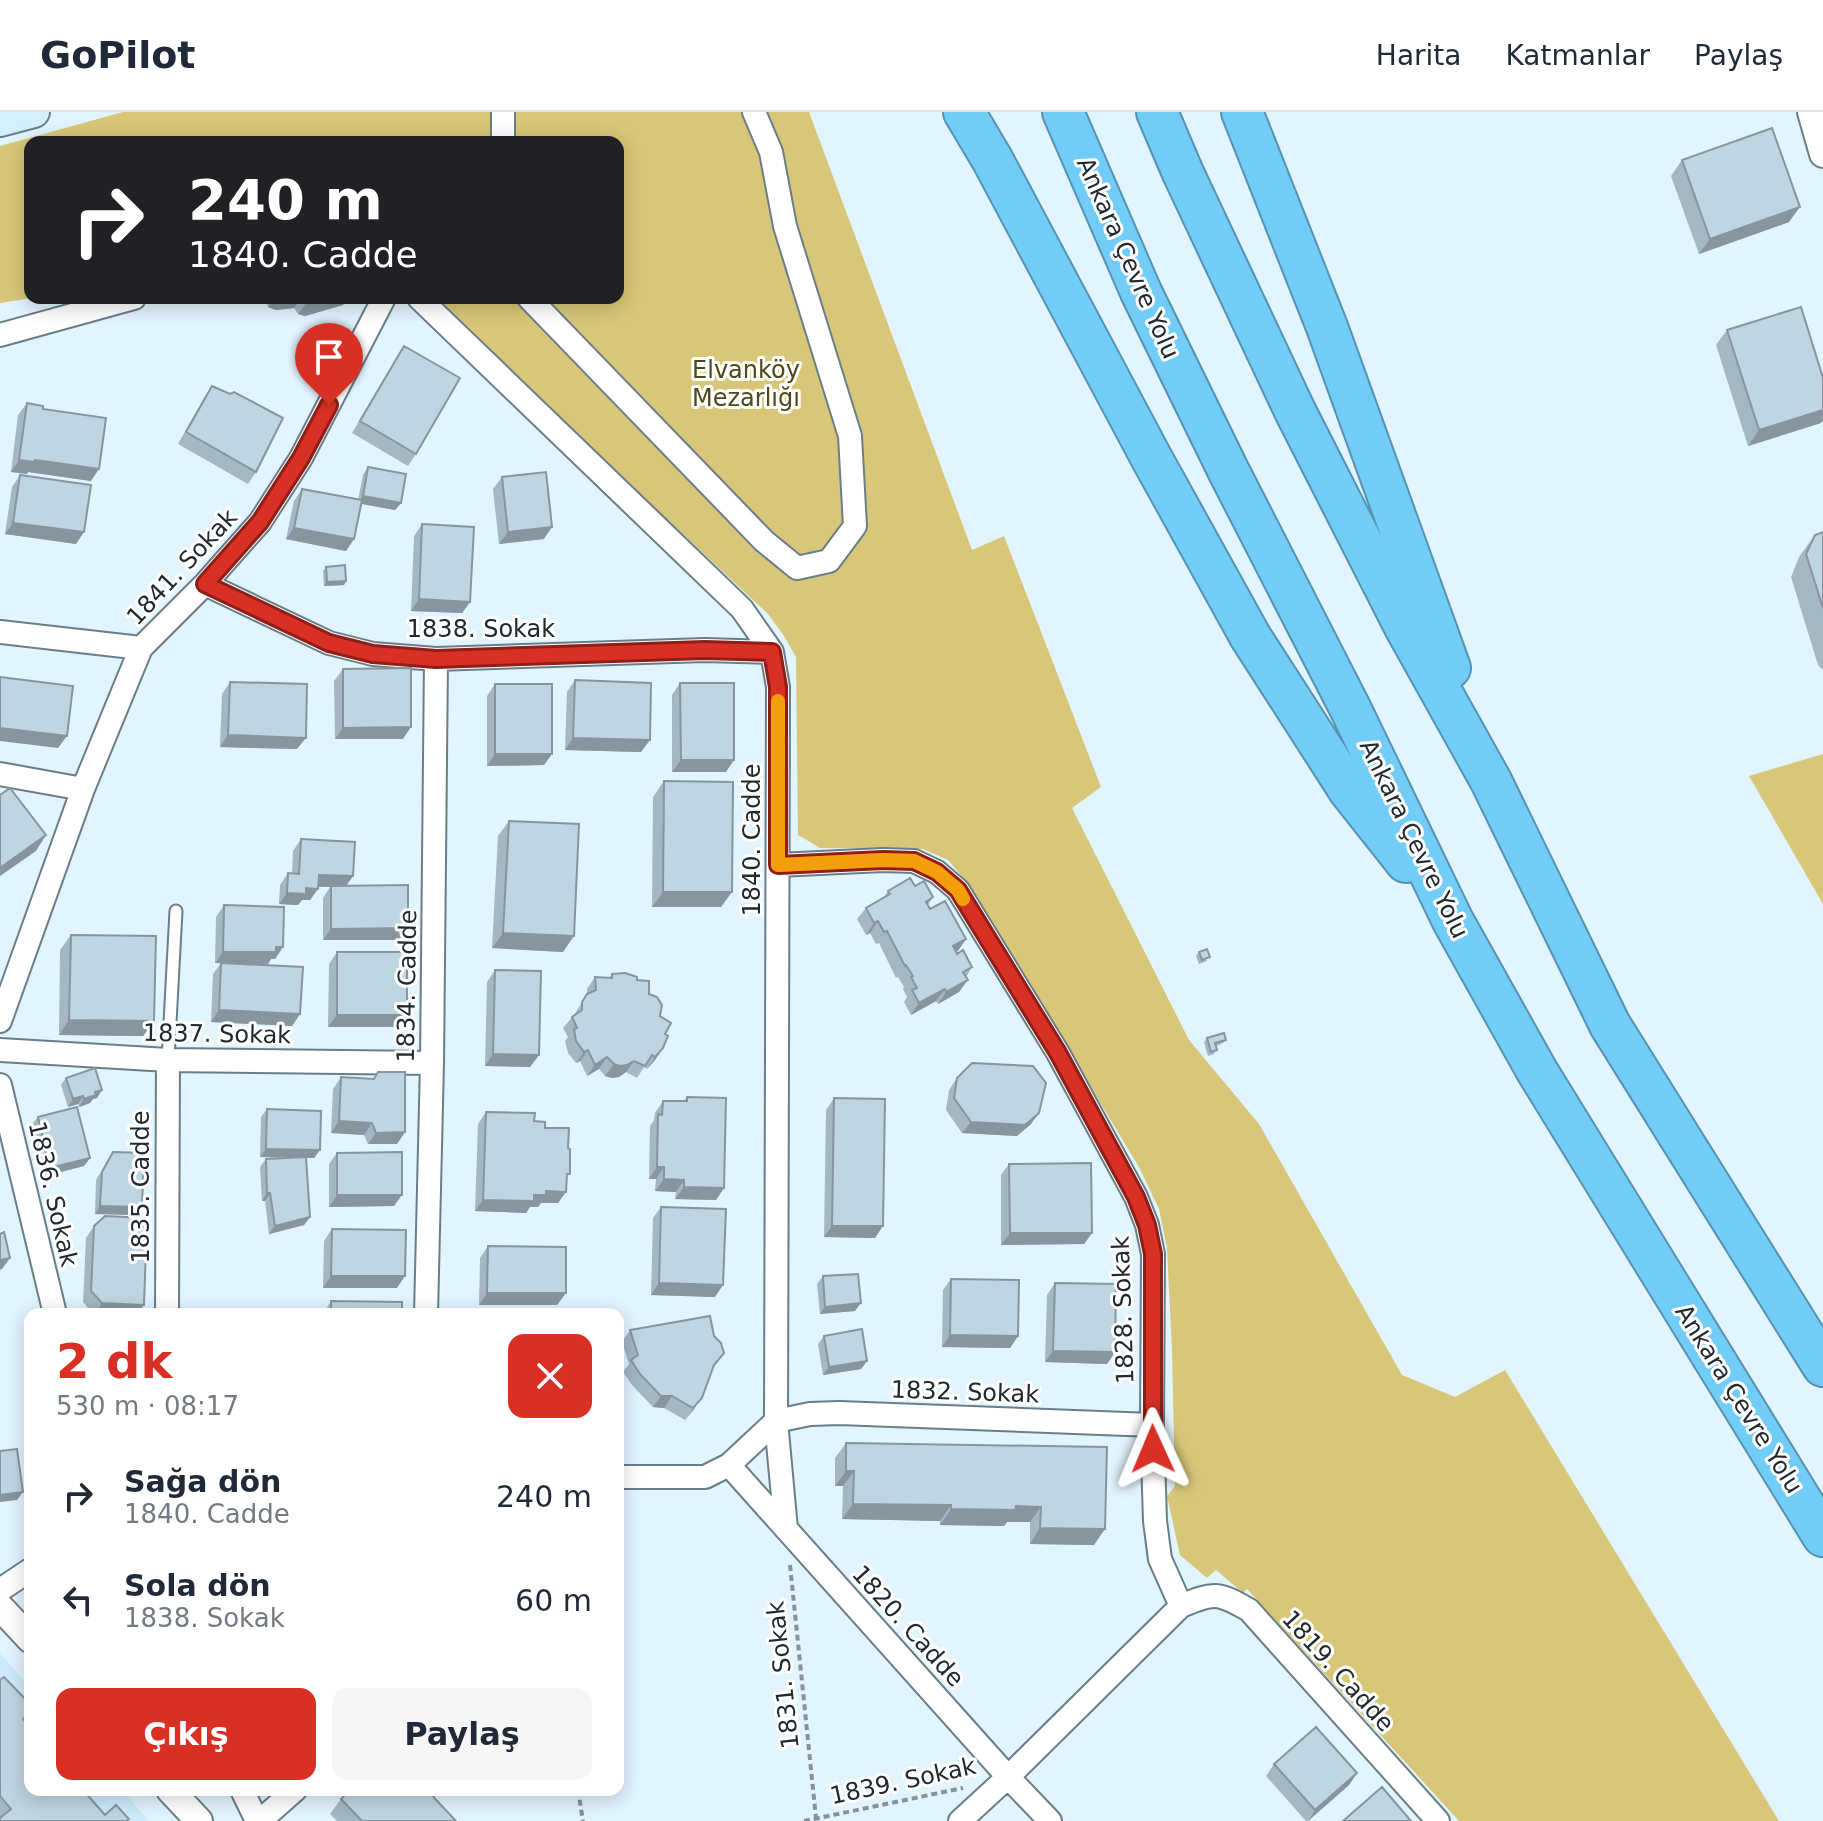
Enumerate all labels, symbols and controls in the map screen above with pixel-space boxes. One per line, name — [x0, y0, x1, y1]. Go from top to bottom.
text: GoPilot — [40, 33, 195, 77]
text: Harita — [1376, 39, 1461, 72]
text: Katmanlar — [1505, 39, 1650, 72]
text: Paylaş — [1694, 39, 1783, 72]
street label: Ankara Çevre Yolu — [1071, 153, 1185, 363]
text: 240 m — [188, 167, 383, 232]
icon: right — [56, 168, 160, 272]
text: 1840. Cadde — [188, 234, 418, 275]
pin — [295, 323, 363, 405]
icon: arrive — [307, 335, 351, 379]
park label: Elvanköy Mezarlığı — [692, 356, 800, 412]
street label: 1841. Sokak — [121, 503, 243, 631]
street label: 1838. Sokak — [407, 615, 555, 643]
street label: Ankara Çevre Yolu — [1354, 735, 1474, 943]
street label: 1840. Cadde — [738, 763, 766, 917]
street label: 1834. Cadde — [392, 909, 422, 1063]
street label: 1837. Sokak — [143, 1019, 291, 1049]
street label: 1835. Cadde — [127, 1110, 155, 1264]
street label: 1836. Sokak — [23, 1119, 83, 1270]
street label: 1828. Sokak — [1106, 1235, 1140, 1385]
street label: Ankara Çevre Yolu — [1669, 1299, 1809, 1499]
text: 2 dk — [56, 1333, 172, 1389]
button: close — [508, 1334, 592, 1418]
street label: 1832. Sokak — [890, 1375, 1040, 1409]
text: 530 m · 08:17 — [56, 1391, 239, 1421]
position arrow — [1111, 1407, 1195, 1491]
text: Sağa dön — [124, 1464, 281, 1499]
icon: right — [56, 1474, 100, 1518]
text: 240 m — [496, 1479, 592, 1514]
text: 1840. Cadde — [124, 1499, 290, 1529]
street label: 1820. Cadde — [846, 1560, 970, 1692]
text: Sola dön — [124, 1568, 271, 1603]
icon: left — [56, 1578, 100, 1622]
text: 60 m — [515, 1583, 592, 1618]
street label: 1831. Sokak — [761, 1600, 805, 1750]
text: 1838. Sokak — [124, 1603, 285, 1633]
street label: 1819. Cadde — [1276, 1605, 1400, 1737]
button: Çıkış — [56, 1688, 316, 1780]
button: Paylaş — [332, 1688, 592, 1780]
street label: 1839. Sokak — [828, 1752, 979, 1810]

